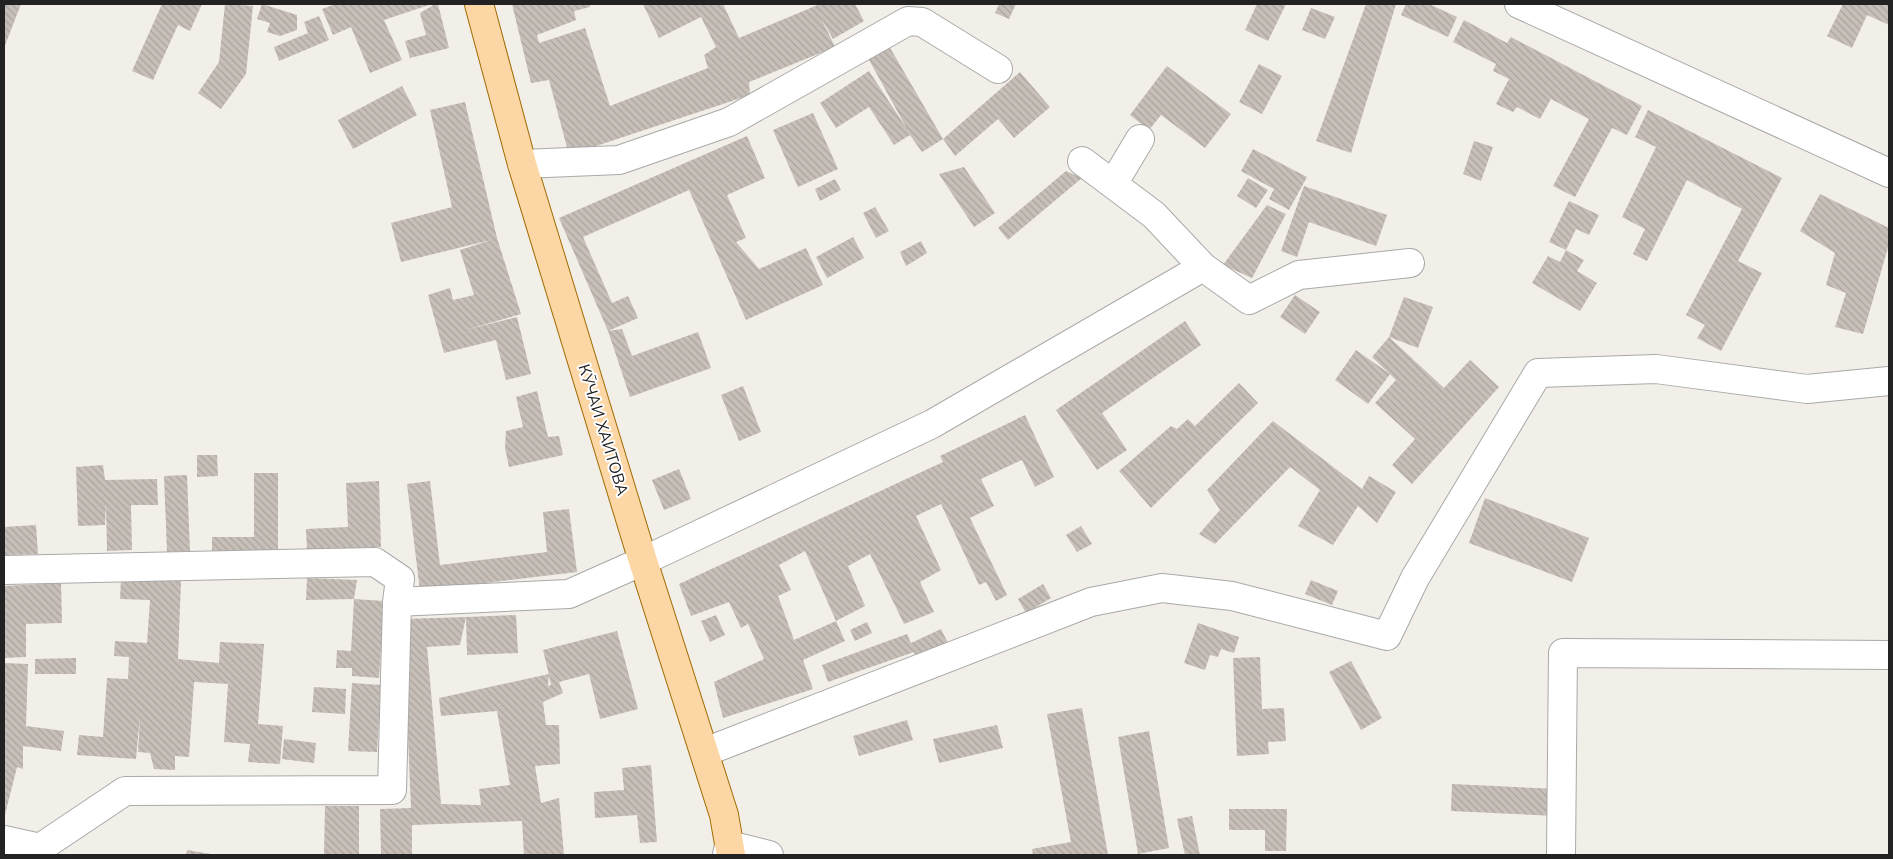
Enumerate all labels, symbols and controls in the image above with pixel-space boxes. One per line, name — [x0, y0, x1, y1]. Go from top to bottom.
street label: КӮЧАИ ХАИТОВА — [573, 362, 634, 499]

